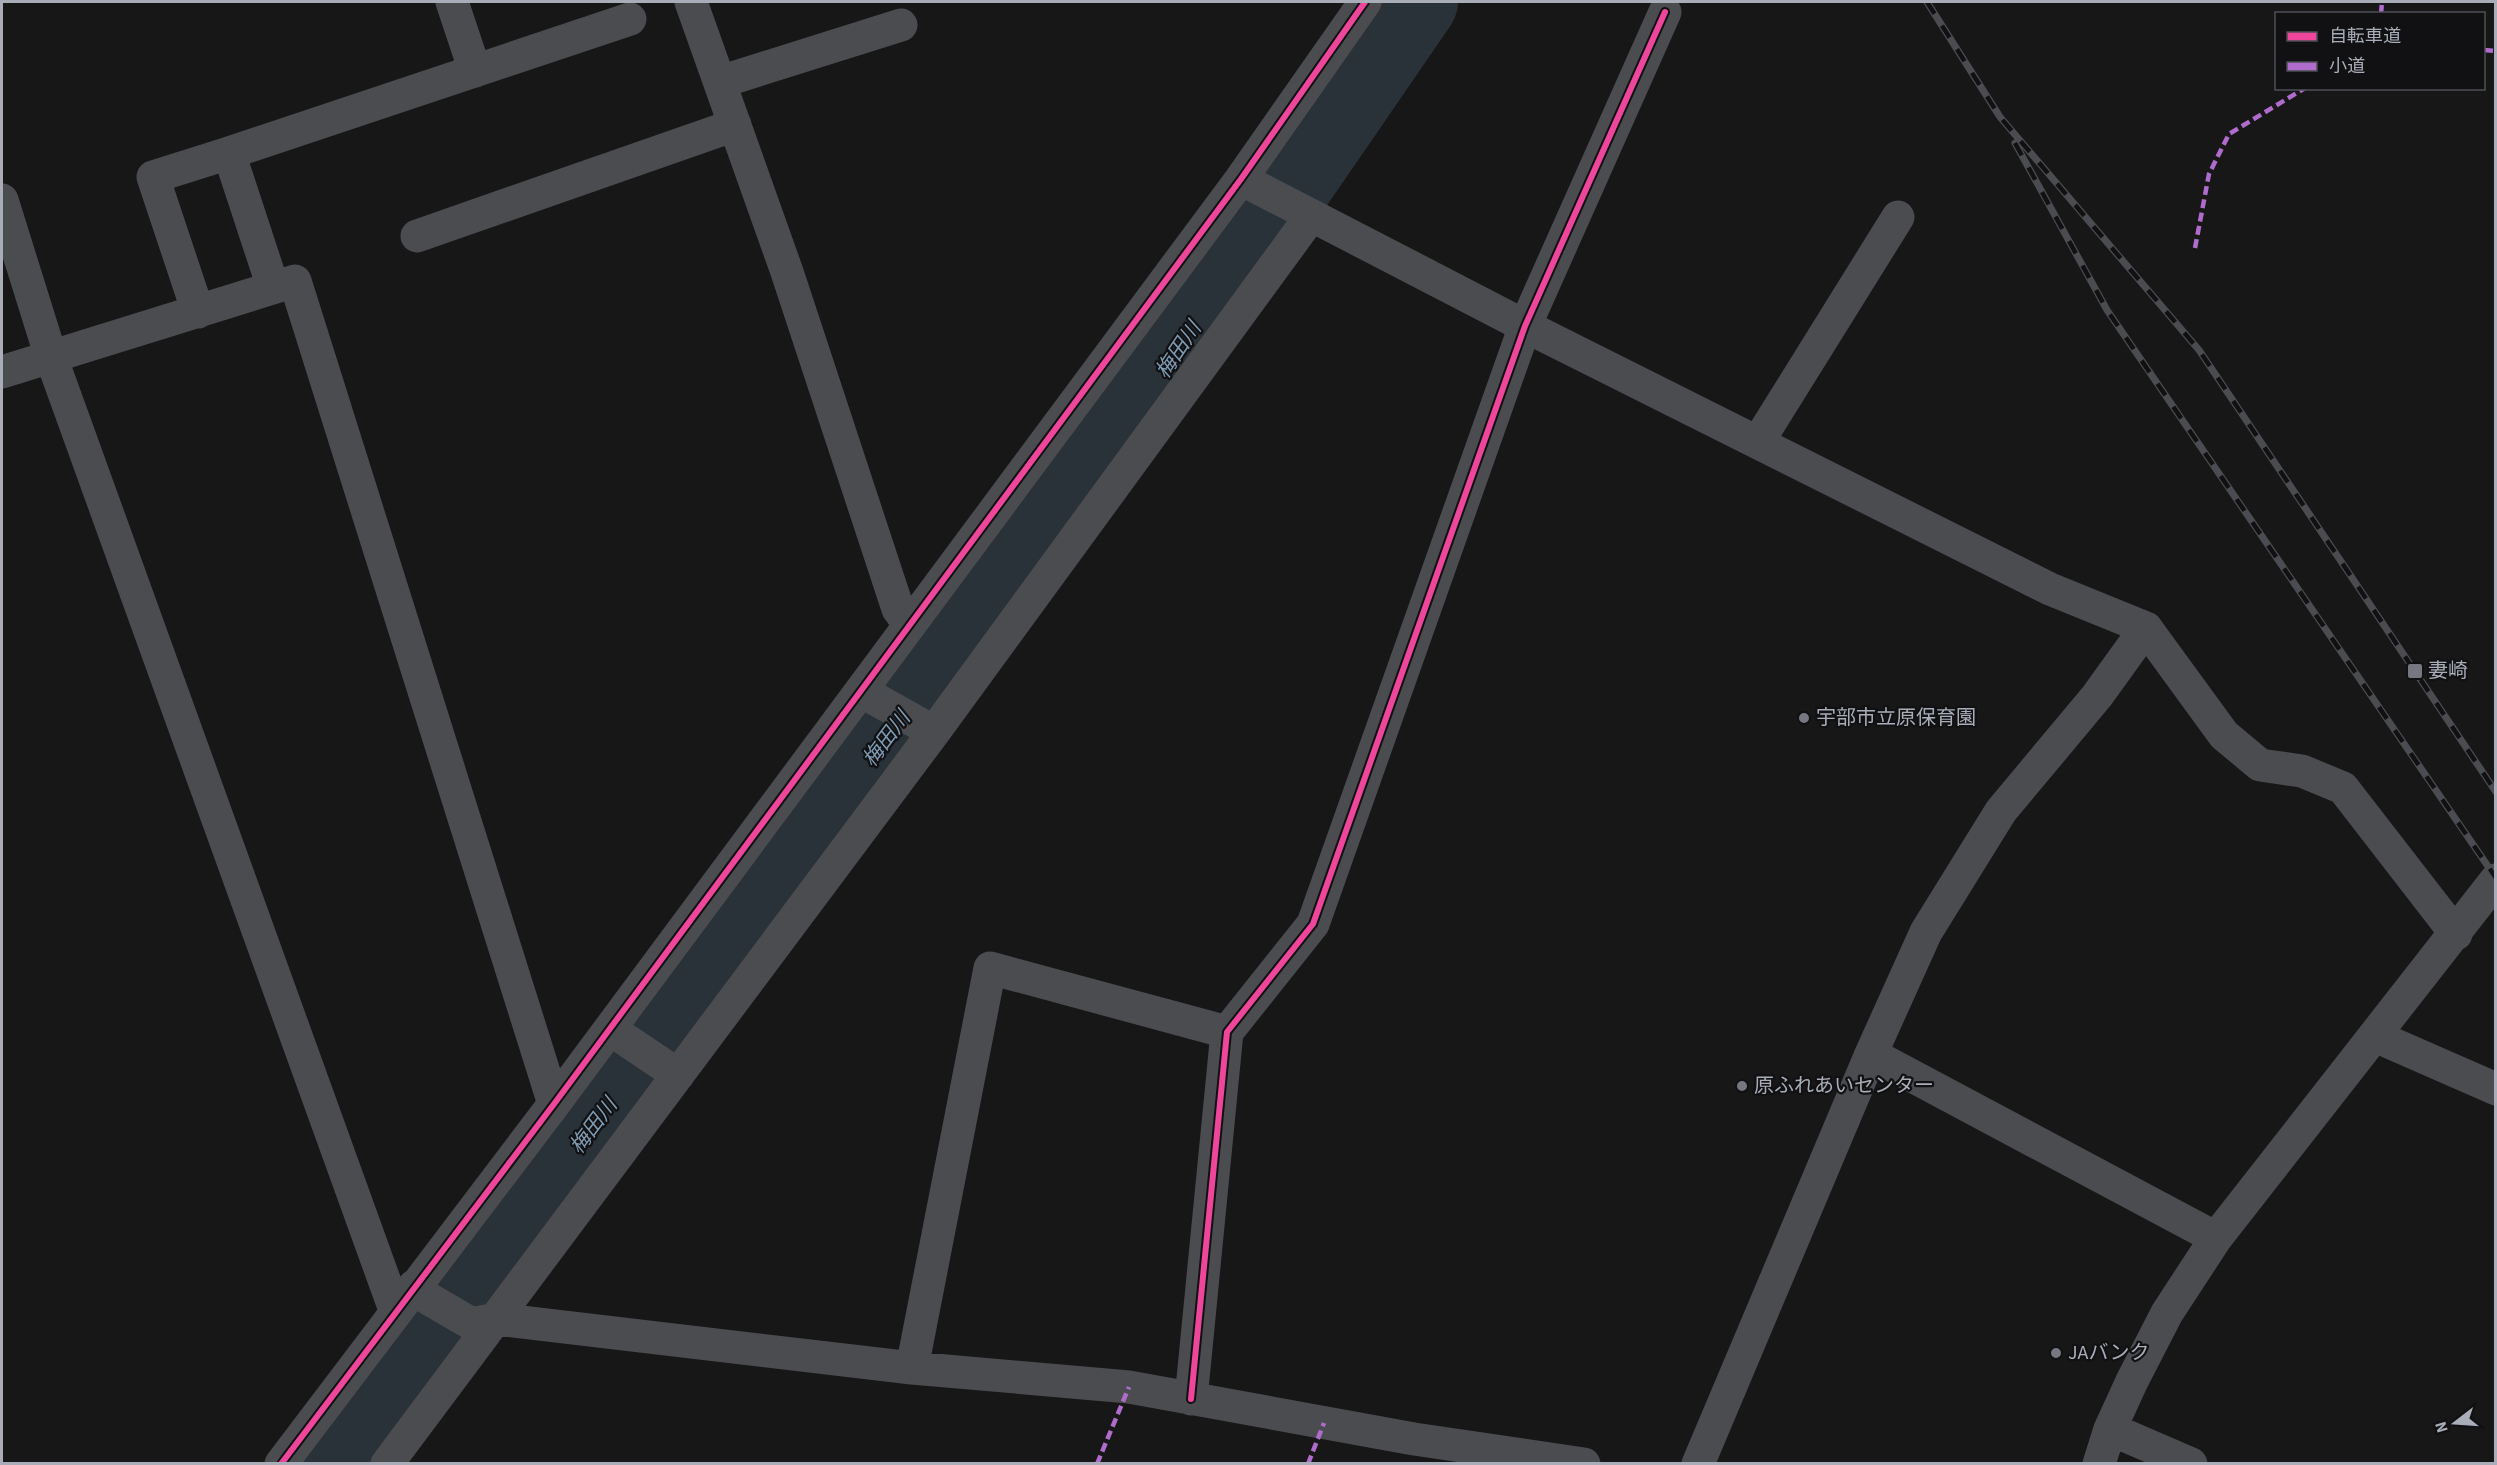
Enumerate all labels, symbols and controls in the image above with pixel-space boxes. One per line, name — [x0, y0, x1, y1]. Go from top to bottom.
legend — [2275, 12, 2485, 90]
text: 自転車道 — [2329, 24, 2401, 49]
text: 小道 — [2329, 54, 2365, 79]
water label: 梅田川 — [1148, 314, 1209, 385]
place label: 妻崎 — [2428, 657, 2468, 685]
marker: 妻崎 — [2406, 662, 2424, 680]
water label: 梅田川 — [855, 703, 918, 773]
place label: 宇部市立原保育園 — [1816, 704, 1976, 732]
marker: 宇部市立原保育園 — [1797, 711, 1811, 725]
place label: 原ふれあいセンター — [1754, 1072, 1934, 1100]
marker: 原ふれあいセンター — [1735, 1079, 1749, 1093]
water label: 梅田川 — [562, 1090, 625, 1160]
place label: JAバンク — [2068, 1339, 2149, 1367]
marker: JAバンク — [2049, 1346, 2063, 1360]
north arrow — [2425, 1393, 2485, 1453]
text: N — [2430, 1419, 2454, 1435]

